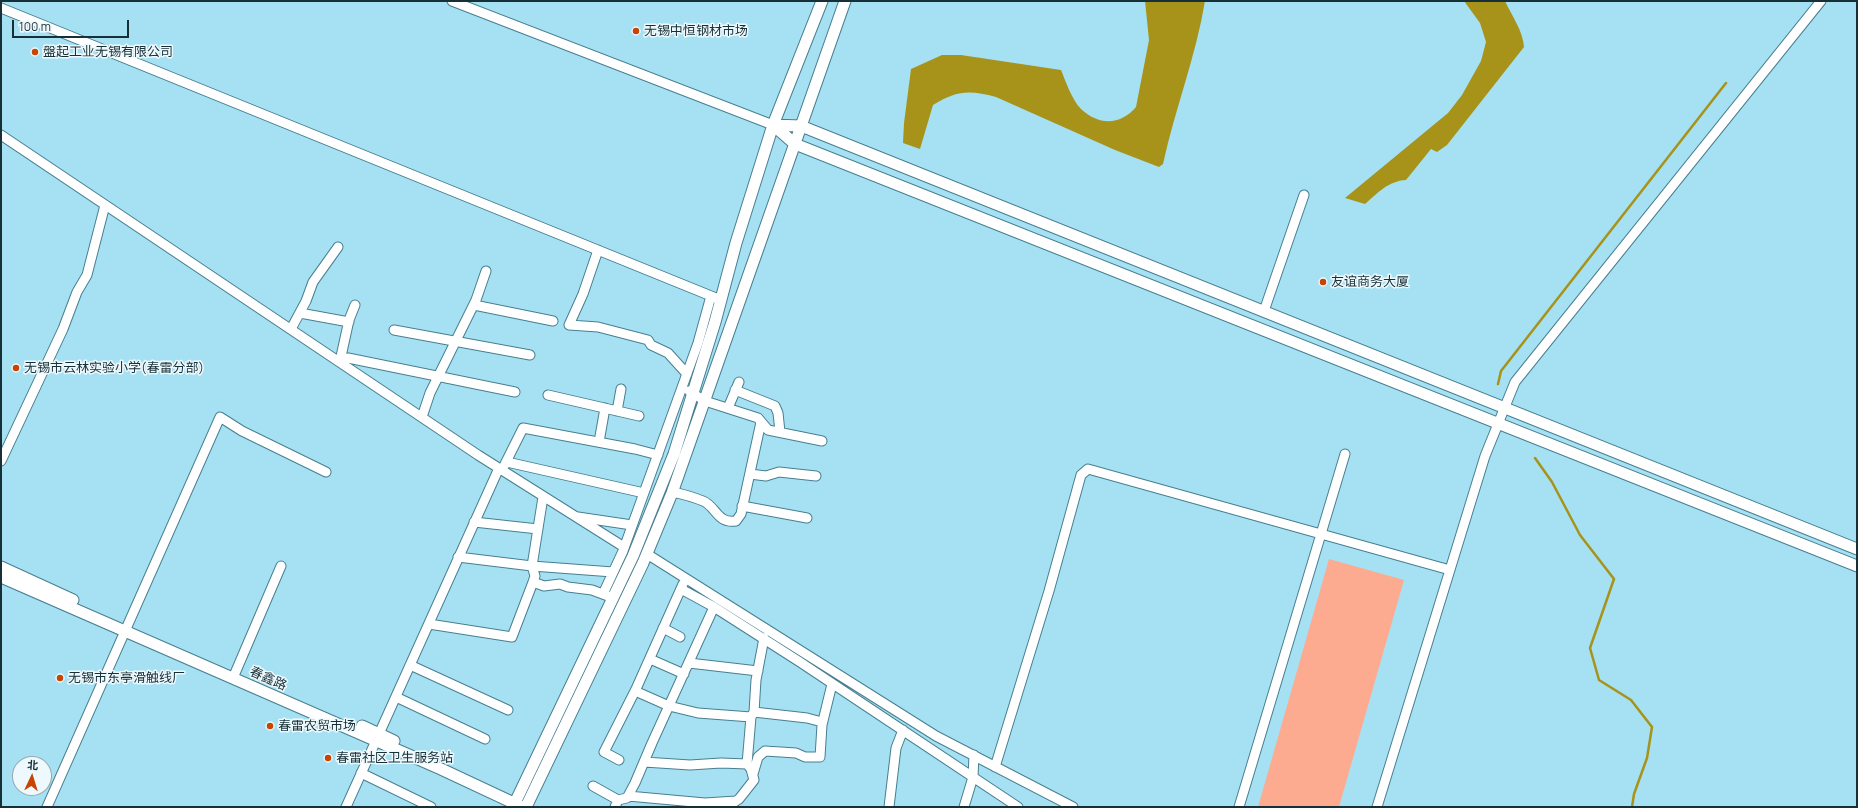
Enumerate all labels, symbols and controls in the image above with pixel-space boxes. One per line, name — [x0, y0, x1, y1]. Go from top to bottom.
scale bar — [14, 12, 131, 38]
text: 100 m — [19, 18, 51, 35]
place label: 无锡中恒钢材市场 — [644, 23, 748, 39]
marker: 无锡中恒钢材市场 — [631, 26, 641, 36]
place label: 盤起工业无锡有限公司 — [43, 44, 173, 60]
marker: 盤起工业无锡有限公司 — [30, 47, 40, 57]
place label: 友谊商务大厦 — [1331, 274, 1409, 290]
marker: 友谊商务大厦 — [1318, 277, 1328, 287]
place label: 无锡市云林实验小学(春雷分部) — [24, 360, 204, 376]
marker: 无锡市云林实验小学(春雷分部) — [11, 363, 21, 373]
street label: 春鑫路 — [247, 664, 289, 694]
place label: 无锡市东亭滑触线厂 — [68, 670, 185, 686]
marker: 无锡市东亭滑触线厂 — [55, 673, 65, 683]
place label: 春雷农贸市场 — [278, 718, 356, 734]
marker: 春雷农贸市场 — [265, 721, 275, 731]
place label: 春雷社区卫生服务站 — [336, 750, 453, 766]
marker: 春雷社区卫生服务站 — [323, 753, 333, 763]
north arrow — [12, 756, 52, 796]
text: 北 — [27, 757, 39, 772]

